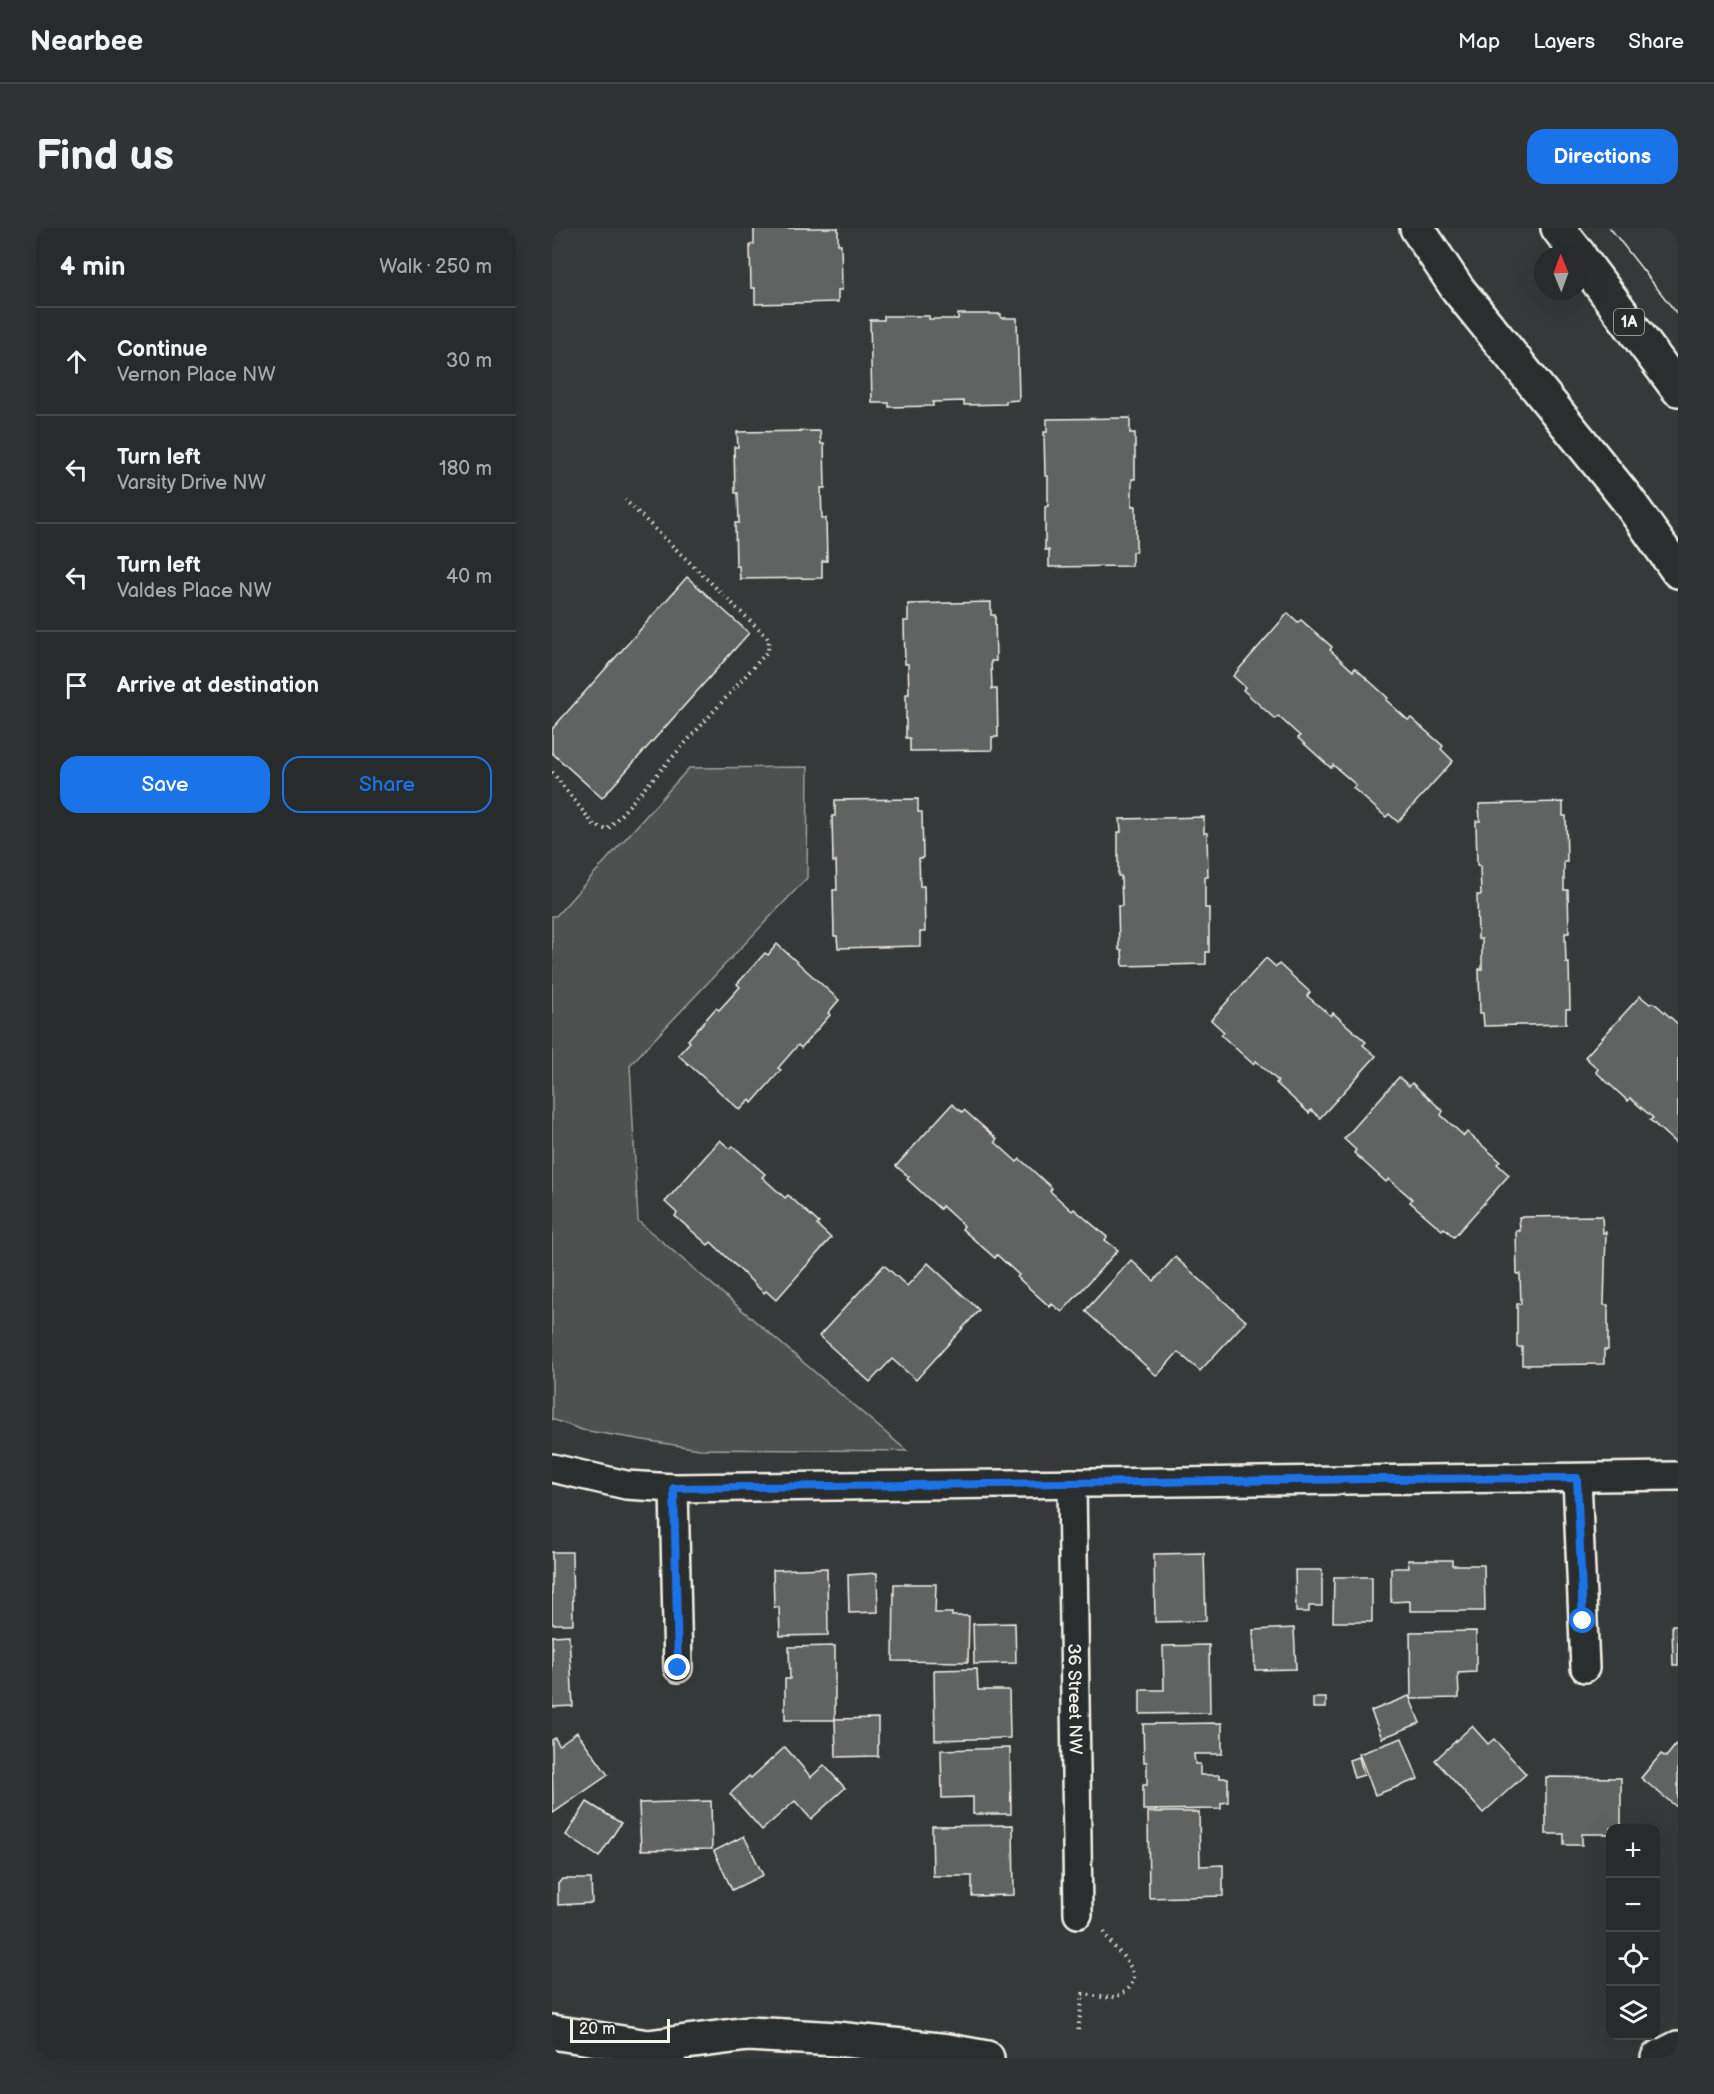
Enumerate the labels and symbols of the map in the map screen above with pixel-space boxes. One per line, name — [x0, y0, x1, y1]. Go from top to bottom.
north arrow — [1534, 246, 1588, 300]
road number: 1A — [1614, 309, 1644, 335]
route start — [1569, 1607, 1595, 1633]
street label: 36 Street NW — [1064, 1643, 1086, 1755]
route end — [664, 1654, 690, 1680]
scale bar — [570, 2016, 670, 2044]

